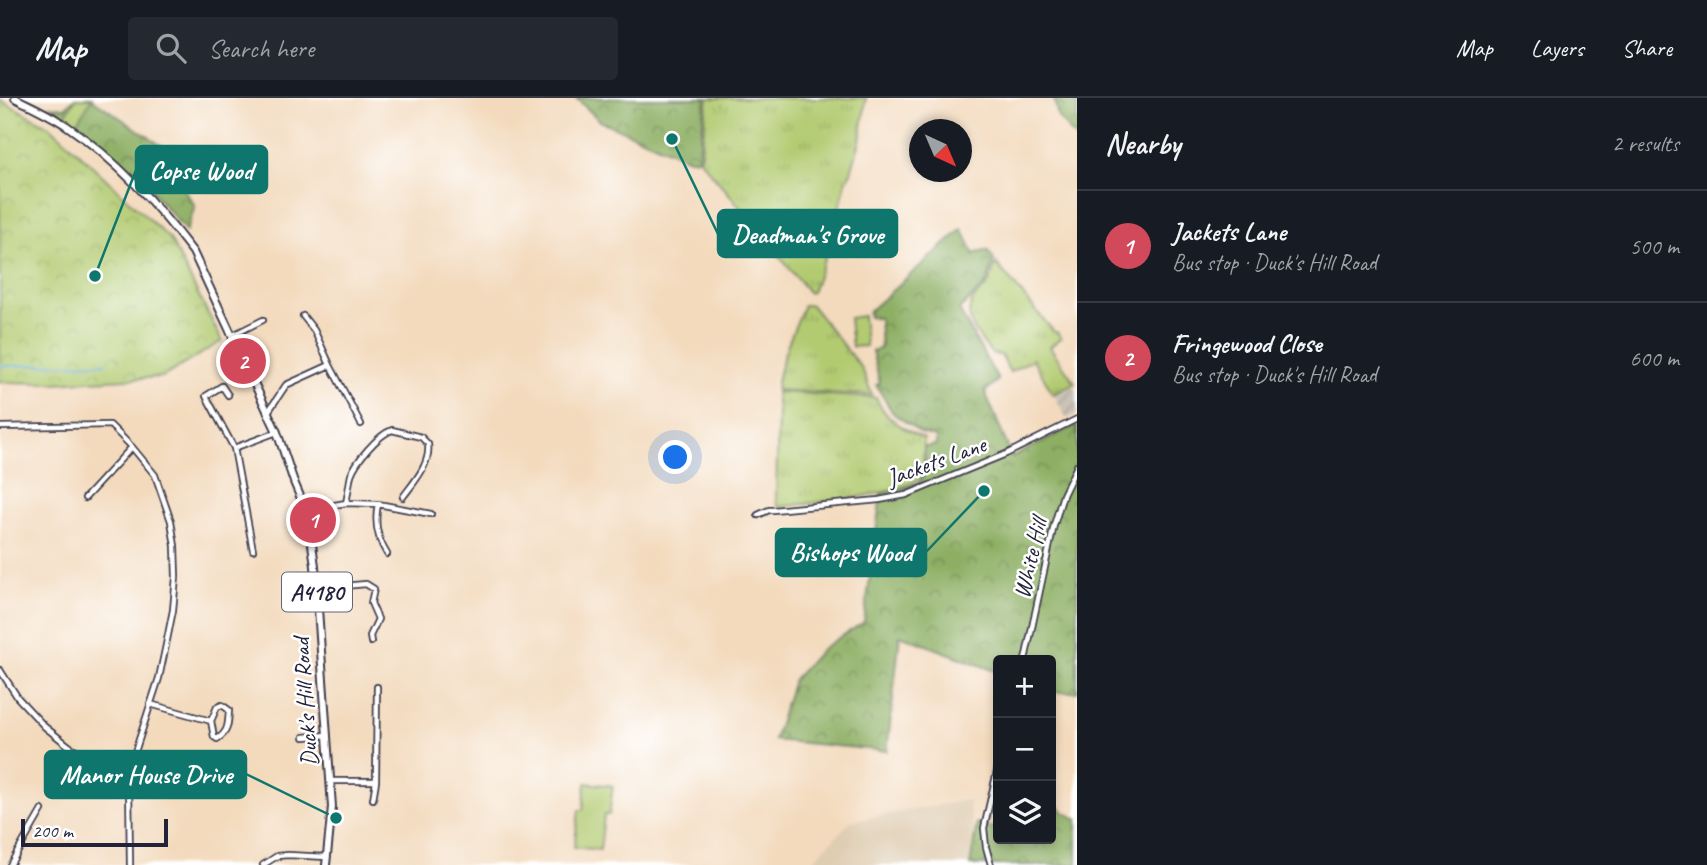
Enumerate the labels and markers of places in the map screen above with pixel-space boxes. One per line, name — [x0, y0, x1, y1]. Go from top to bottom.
callout: Copse Wood — [136, 146, 267, 193]
callout: Deadman's Grove — [718, 210, 897, 257]
pin: 2 — [220, 335, 266, 387]
pin: 1 — [290, 494, 336, 546]
callout: Bishops Wood — [776, 529, 926, 576]
callout: Manor House Drive — [45, 751, 246, 798]

